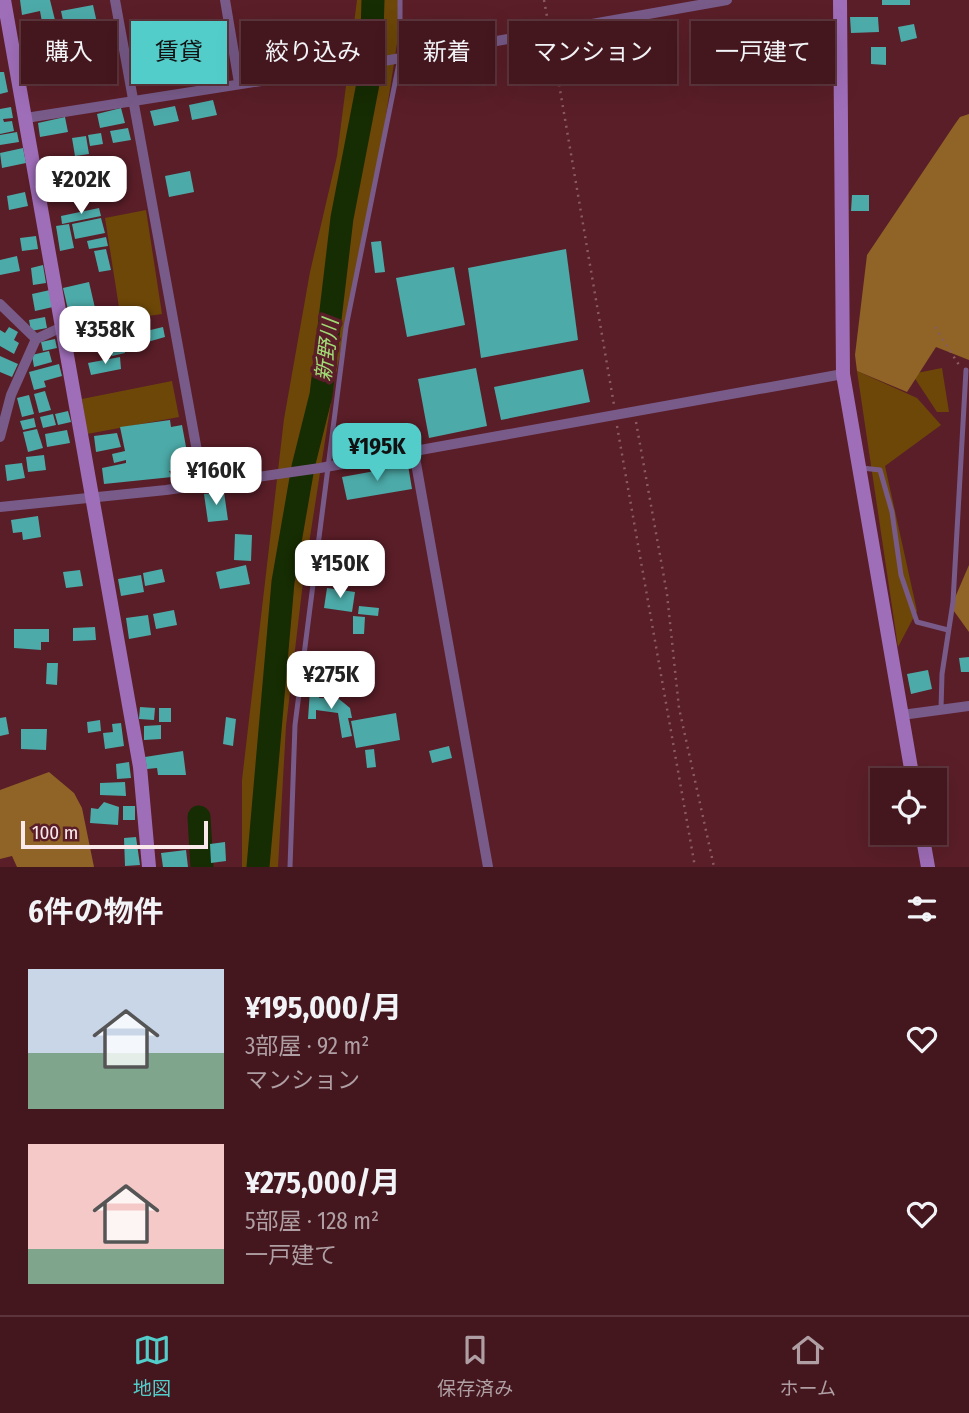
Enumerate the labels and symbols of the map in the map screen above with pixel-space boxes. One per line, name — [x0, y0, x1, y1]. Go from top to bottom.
pin: ¥202K — [32, 156, 130, 216]
pin: ¥358K — [56, 306, 154, 366]
water label: 新野川 — [310, 315, 344, 383]
pin: ¥195K — [328, 424, 426, 483]
pin: ¥160K — [167, 448, 265, 507]
pin: ¥150K — [291, 540, 389, 600]
pin: ¥275K — [282, 652, 380, 711]
scale bar — [21, 818, 208, 850]

